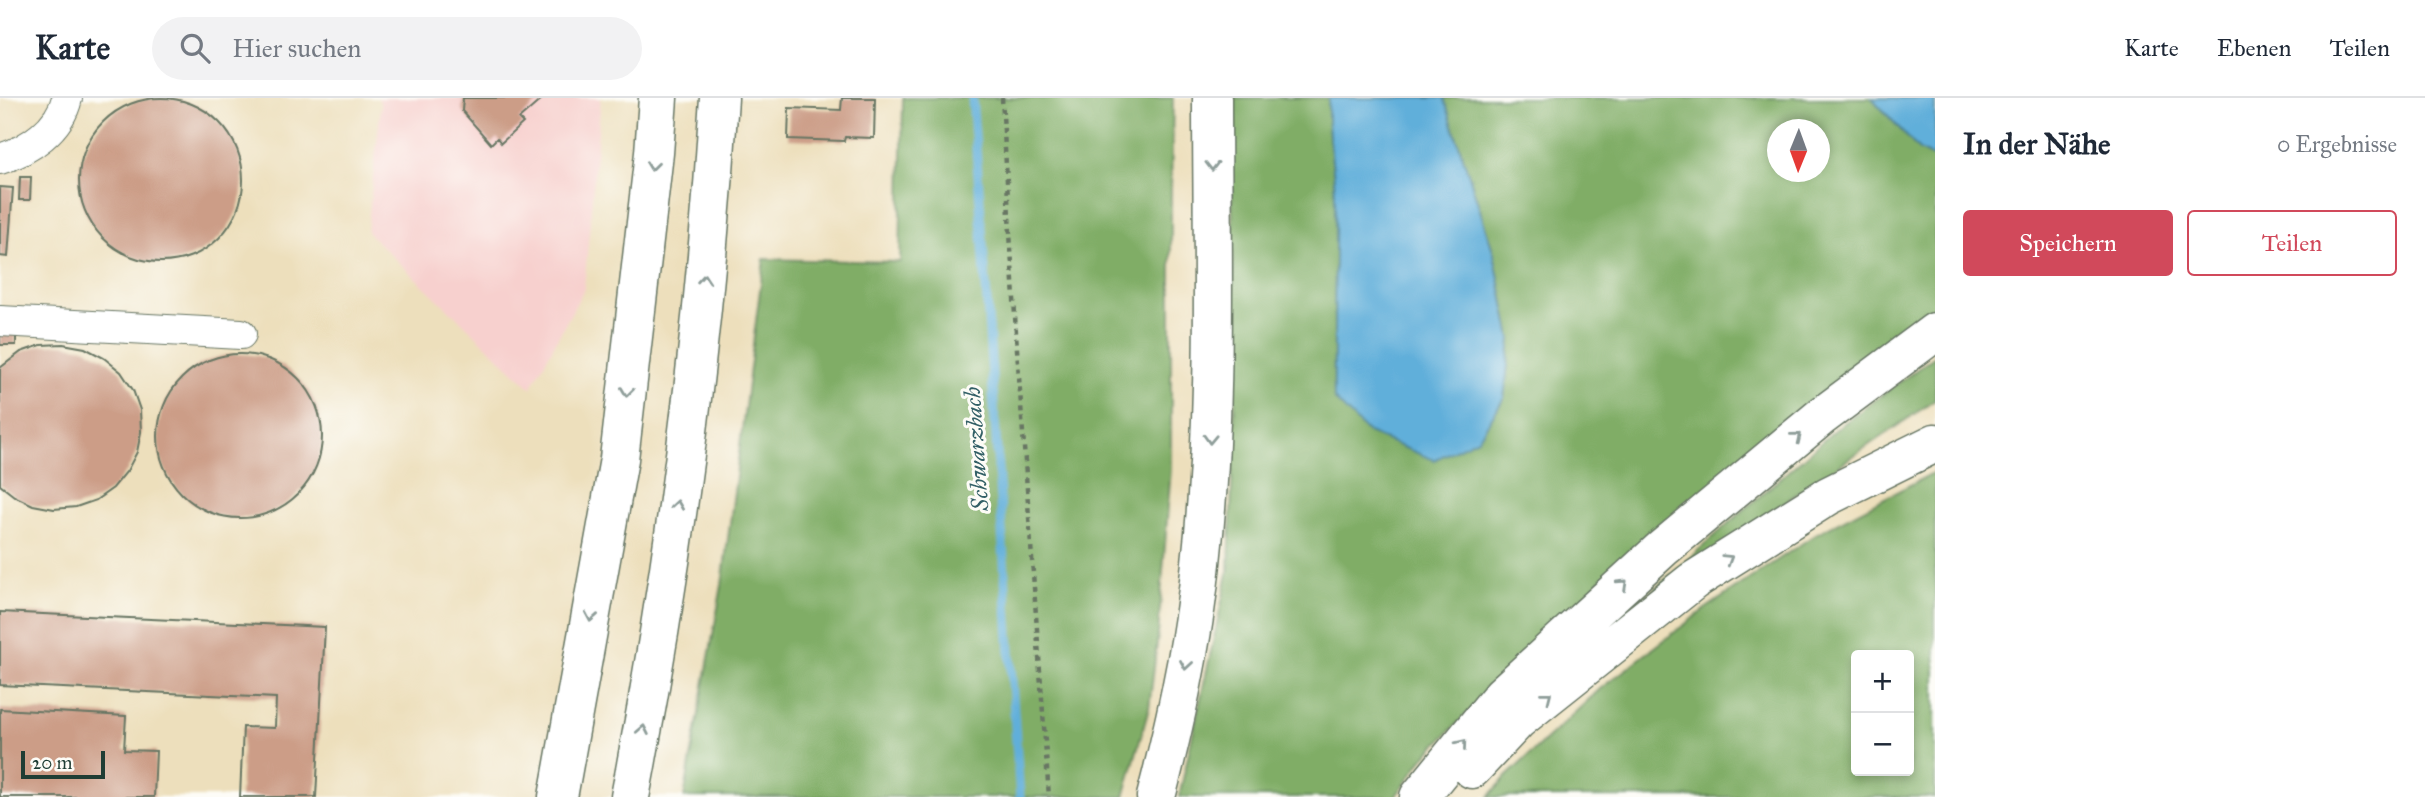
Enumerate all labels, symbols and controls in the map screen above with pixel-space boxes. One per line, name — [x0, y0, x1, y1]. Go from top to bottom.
search box — [152, 17, 642, 80]
text: Karte — [35, 28, 110, 68]
icon: search — [176, 29, 214, 67]
text: Hier suchen — [232, 32, 361, 64]
text: Karte — [2124, 33, 2179, 63]
text: Ebenen — [2217, 33, 2292, 63]
text: Teilen — [2330, 33, 2390, 63]
north arrow — [1767, 119, 1830, 182]
text: In der Nähe — [1963, 126, 2111, 162]
text: 0 Ergebnisse — [2277, 130, 2397, 158]
one-way arrow — [645, 160, 660, 172]
one-way arrow — [1204, 161, 1220, 172]
button: Speichern — [1963, 210, 2173, 276]
button: Teilen — [2187, 210, 2397, 276]
one-way arrow — [696, 273, 711, 284]
one-way arrow — [619, 386, 634, 398]
water label: Schwarzbach — [958, 386, 994, 513]
one-way arrow — [1202, 433, 1217, 444]
one-way arrow — [1789, 433, 1802, 446]
one-way arrow — [669, 499, 684, 511]
one-way arrow — [1720, 554, 1733, 567]
one-way arrow — [1615, 580, 1628, 592]
one-way arrow — [584, 611, 599, 623]
map controls — [1851, 650, 1914, 776]
button: + — [1851, 650, 1914, 713]
one-way arrow — [1179, 659, 1194, 670]
one-way arrow — [1539, 692, 1551, 705]
button: − — [1851, 713, 1914, 776]
one-way arrow — [635, 724, 650, 736]
one-way arrow — [1453, 739, 1466, 751]
scale bar — [21, 748, 105, 780]
text: 20 m — [32, 751, 73, 774]

